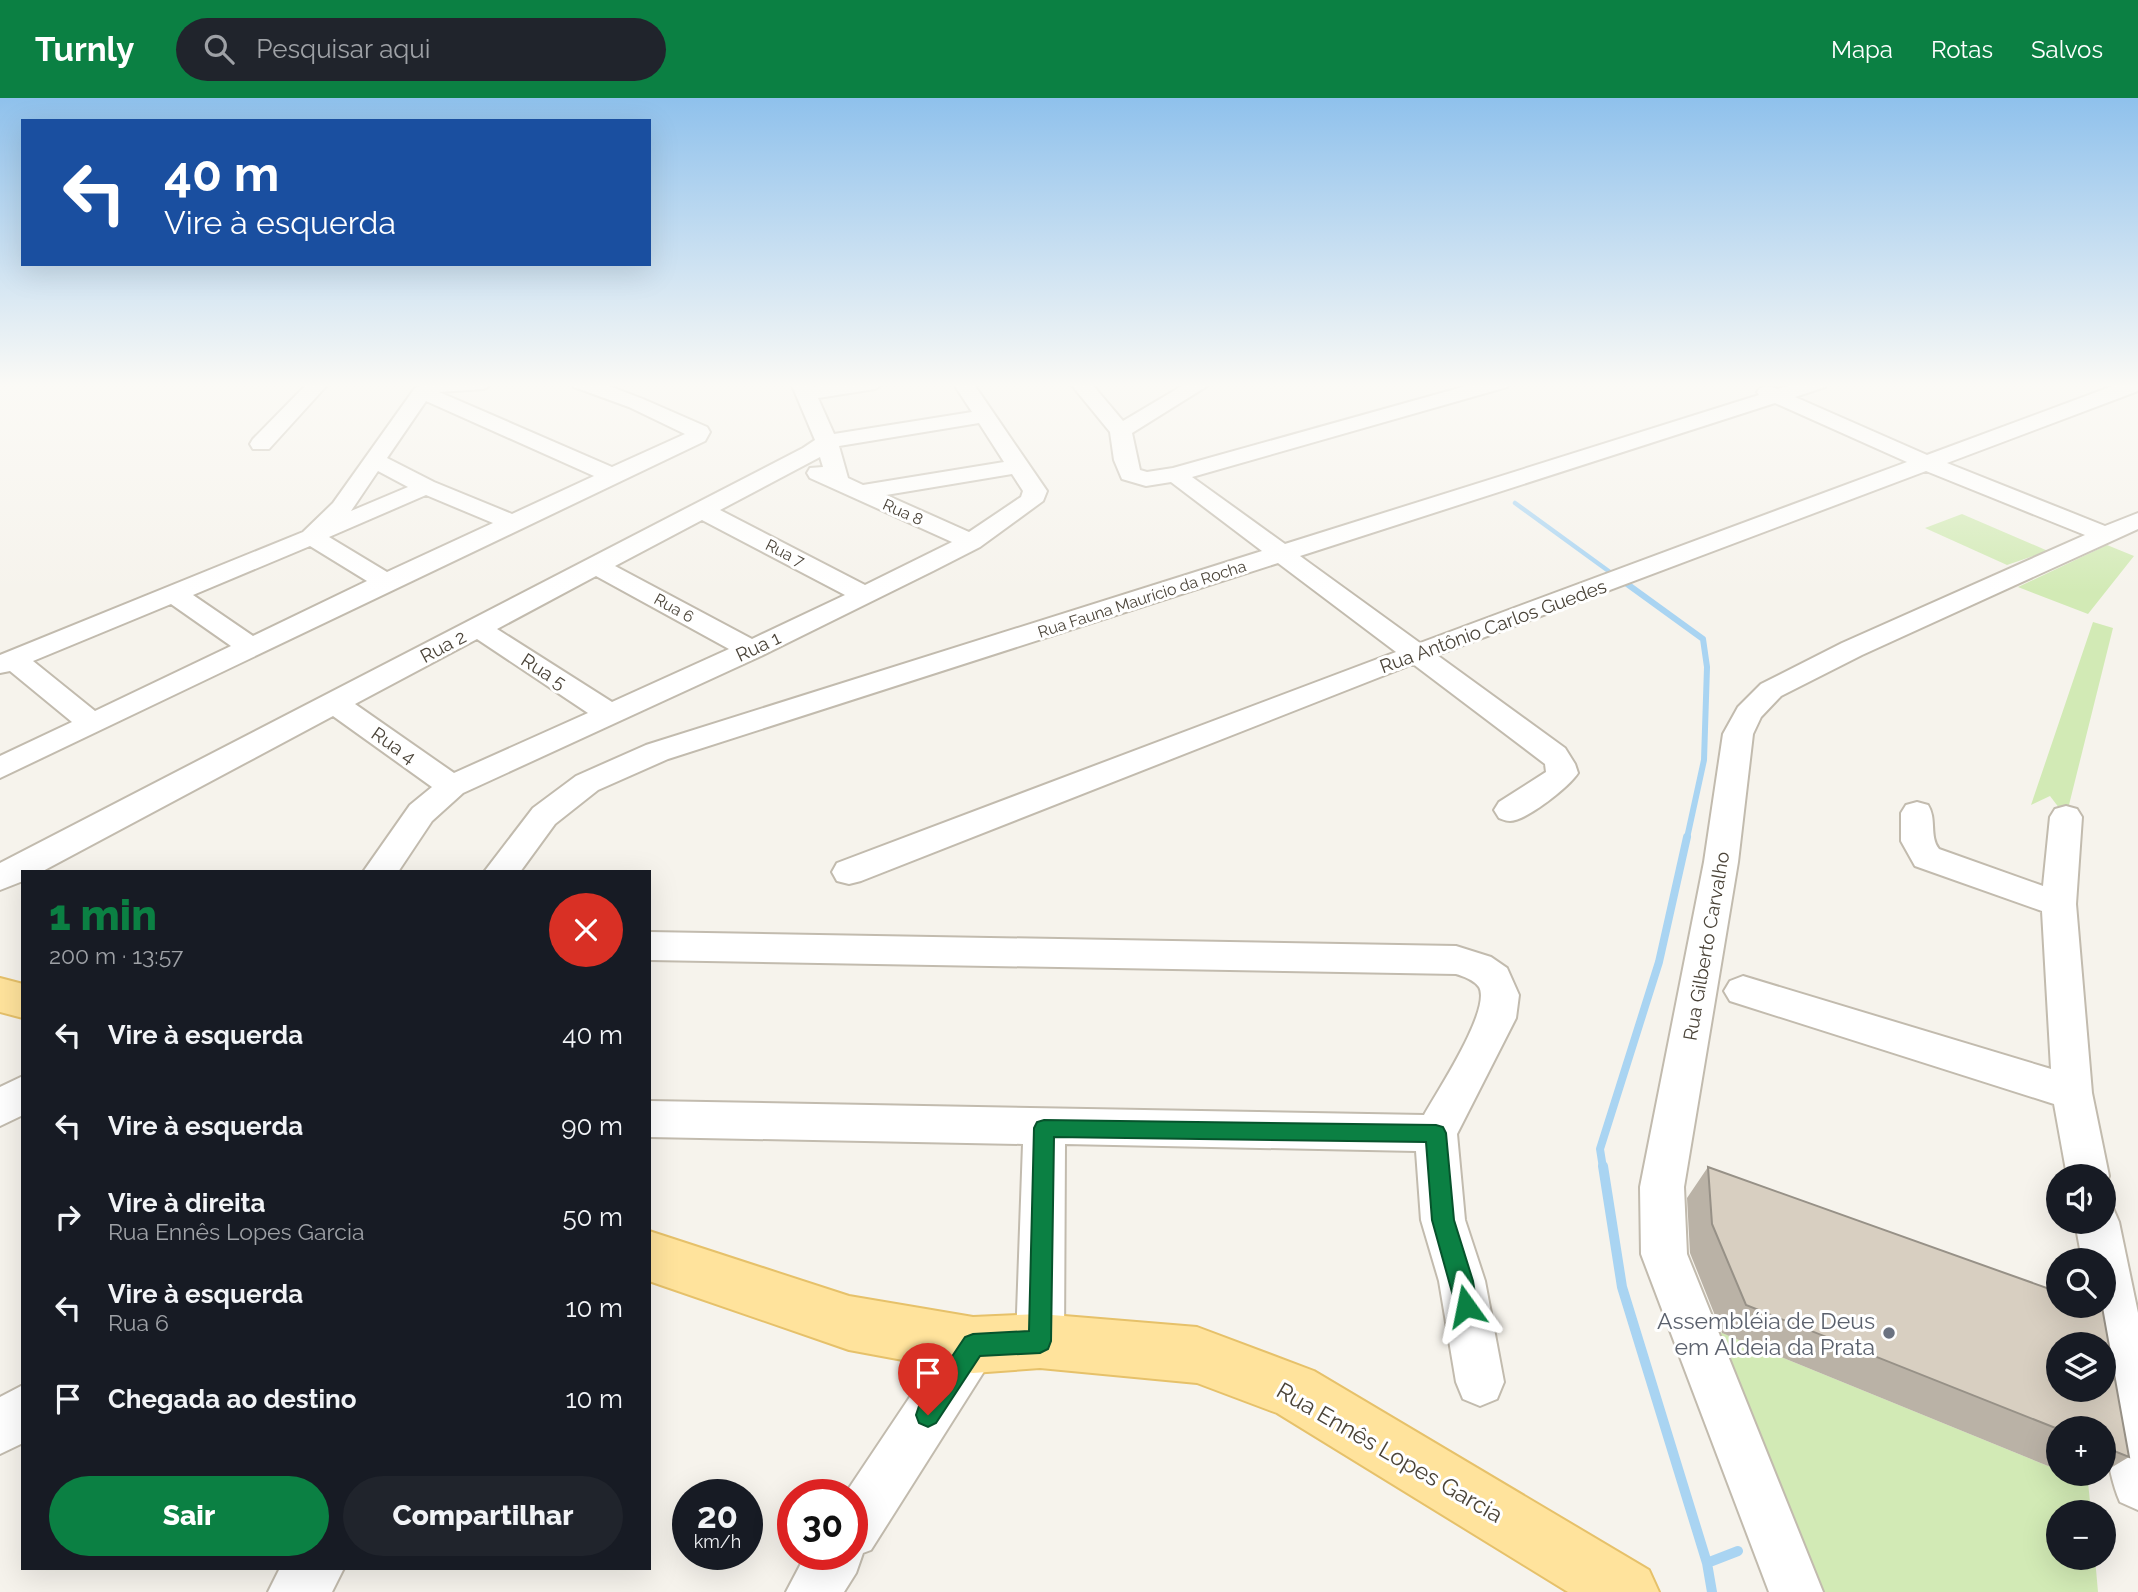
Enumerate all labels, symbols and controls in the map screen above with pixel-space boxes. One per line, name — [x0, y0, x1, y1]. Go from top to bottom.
search box — [176, 18, 666, 81]
text: Turnly — [35, 30, 134, 69]
icon: search — [200, 30, 238, 68]
text: Pesquisar aqui — [256, 34, 430, 64]
text: Mapa — [1831, 35, 1893, 64]
text: Rotas — [1931, 35, 1993, 64]
text: Salvos — [2031, 35, 2103, 64]
text: 40 m — [164, 145, 279, 202]
icon: left — [49, 147, 140, 238]
text: Vire à esquerda — [164, 204, 396, 241]
street label: Rua 8 — [880, 495, 926, 529]
street label: Rua 7 — [762, 535, 808, 571]
street label: Rua Fauna Maurício da Rocha — [1035, 556, 1249, 642]
street label: Rua Antônio Carlos Guedes — [1377, 575, 1609, 677]
street label: Rua 6 — [651, 589, 697, 627]
street label: Rua 2 — [416, 625, 470, 667]
street label: Rua 1 — [732, 626, 784, 666]
street label: Rua 5 — [517, 648, 571, 694]
street label: Rua 4 — [368, 722, 420, 768]
street label: Rua Gilberto Carvalho — [1679, 850, 1733, 1042]
text: 1 min — [49, 891, 157, 940]
button: close — [549, 893, 623, 967]
text: 200 m · 13:57 — [49, 942, 183, 969]
icon: left — [49, 1016, 87, 1054]
text: Vire à esquerda — [108, 1020, 303, 1050]
text: 40 m — [562, 1020, 623, 1050]
icon: left — [49, 1107, 87, 1145]
text: Vire à esquerda — [108, 1111, 303, 1141]
text: 90 m — [561, 1111, 623, 1141]
map controls — [2046, 1164, 2116, 1570]
button: sound — [2046, 1164, 2116, 1234]
text: Vire à direita — [108, 1188, 265, 1218]
icon: right — [49, 1198, 87, 1236]
text: 50 m — [562, 1202, 623, 1232]
text: Rua Ennês Lopes Garcia — [108, 1218, 364, 1245]
button: search — [2046, 1248, 2116, 1318]
position arrow — [1429, 1269, 1503, 1343]
text: Vire à esquerda — [108, 1279, 303, 1309]
icon: left — [49, 1289, 87, 1327]
text: 10 m — [565, 1293, 623, 1323]
place label: Assembléia de Deus em Aldeia da Prata — [1657, 1307, 1875, 1360]
text: Rua 6 — [108, 1309, 169, 1336]
marker: Assembléia de Deus em Aldeia da Prata — [1881, 1325, 1897, 1341]
button: layers — [2046, 1332, 2116, 1402]
pin — [898, 1343, 958, 1415]
icon: arrive — [909, 1354, 947, 1392]
street label: Rua Ennês Lopes Garcia — [1272, 1376, 1508, 1528]
icon: arrive — [49, 1380, 87, 1418]
text: Chegada ao destino — [108, 1384, 357, 1414]
text: 10 m — [565, 1384, 623, 1414]
button: + — [2046, 1416, 2116, 1486]
button: Sair — [49, 1476, 329, 1556]
button: Compartilhar — [343, 1476, 623, 1556]
speed limit sign: 30 — [777, 1479, 868, 1570]
text: 20 — [697, 1495, 738, 1536]
button: − — [2046, 1500, 2116, 1570]
text: km/h — [694, 1531, 741, 1552]

